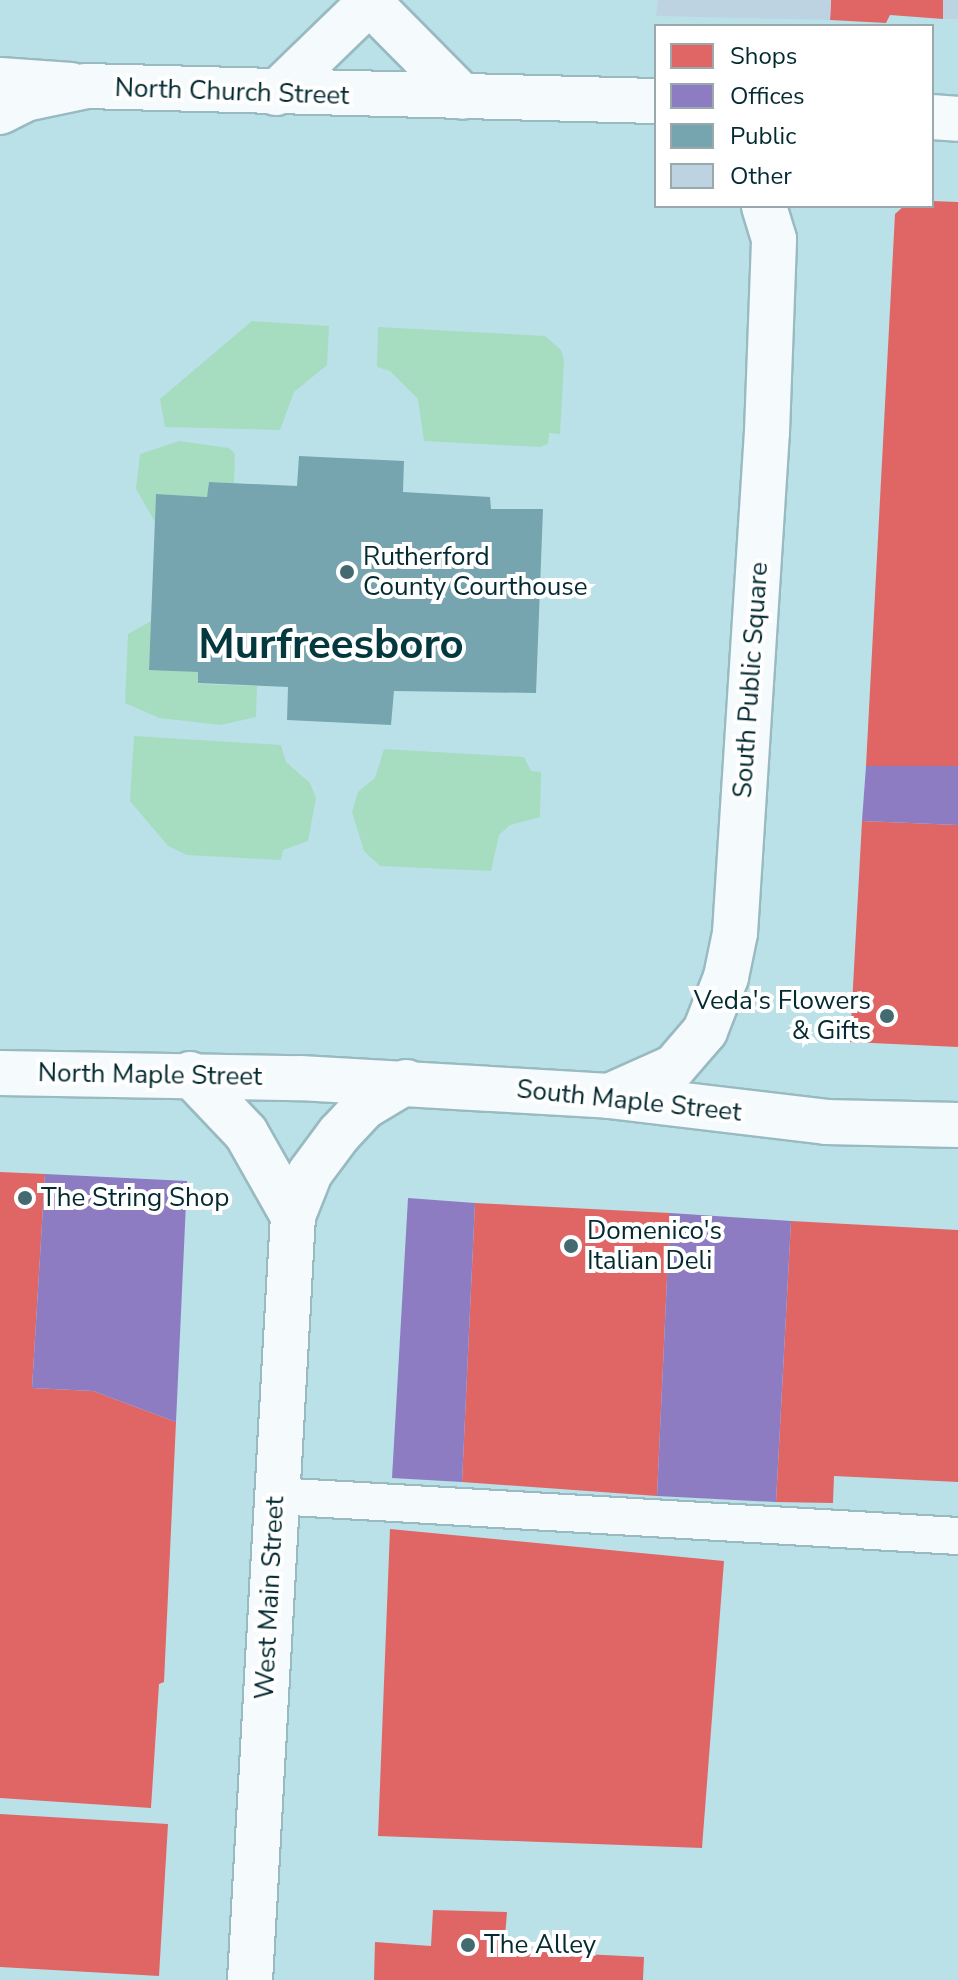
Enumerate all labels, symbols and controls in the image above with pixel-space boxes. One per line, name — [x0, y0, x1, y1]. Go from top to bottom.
legend — [654, 24, 934, 208]
text: Shops — [730, 40, 797, 72]
street label: North Church Street — [114, 72, 350, 112]
text: Offices — [730, 80, 805, 112]
text: Public — [730, 120, 796, 152]
text: Other — [730, 160, 792, 192]
place label: Rutherford County Courthouse — [363, 541, 588, 602]
street label: South Public Square — [727, 561, 775, 799]
marker: Rutherford County Courthouse — [338, 563, 356, 581]
district label: Murfreesboro — [198, 620, 464, 670]
place label: Veda's Flowers & Gifts — [694, 985, 871, 1046]
marker: Veda's Flowers & Gifts — [878, 1007, 896, 1025]
street label: North Maple Street — [38, 1057, 262, 1093]
street label: South Maple Street — [515, 1074, 743, 1128]
place label: The String Shop — [41, 1182, 229, 1214]
marker: The String Shop — [16, 1189, 34, 1207]
place label: Domenico's Italian Deli — [587, 1215, 722, 1276]
marker: Domenico's Italian Deli — [562, 1237, 580, 1255]
street label: West Main Street — [249, 1496, 291, 1700]
place label: The Alley — [484, 1929, 596, 1961]
marker: The Alley — [459, 1936, 477, 1954]

